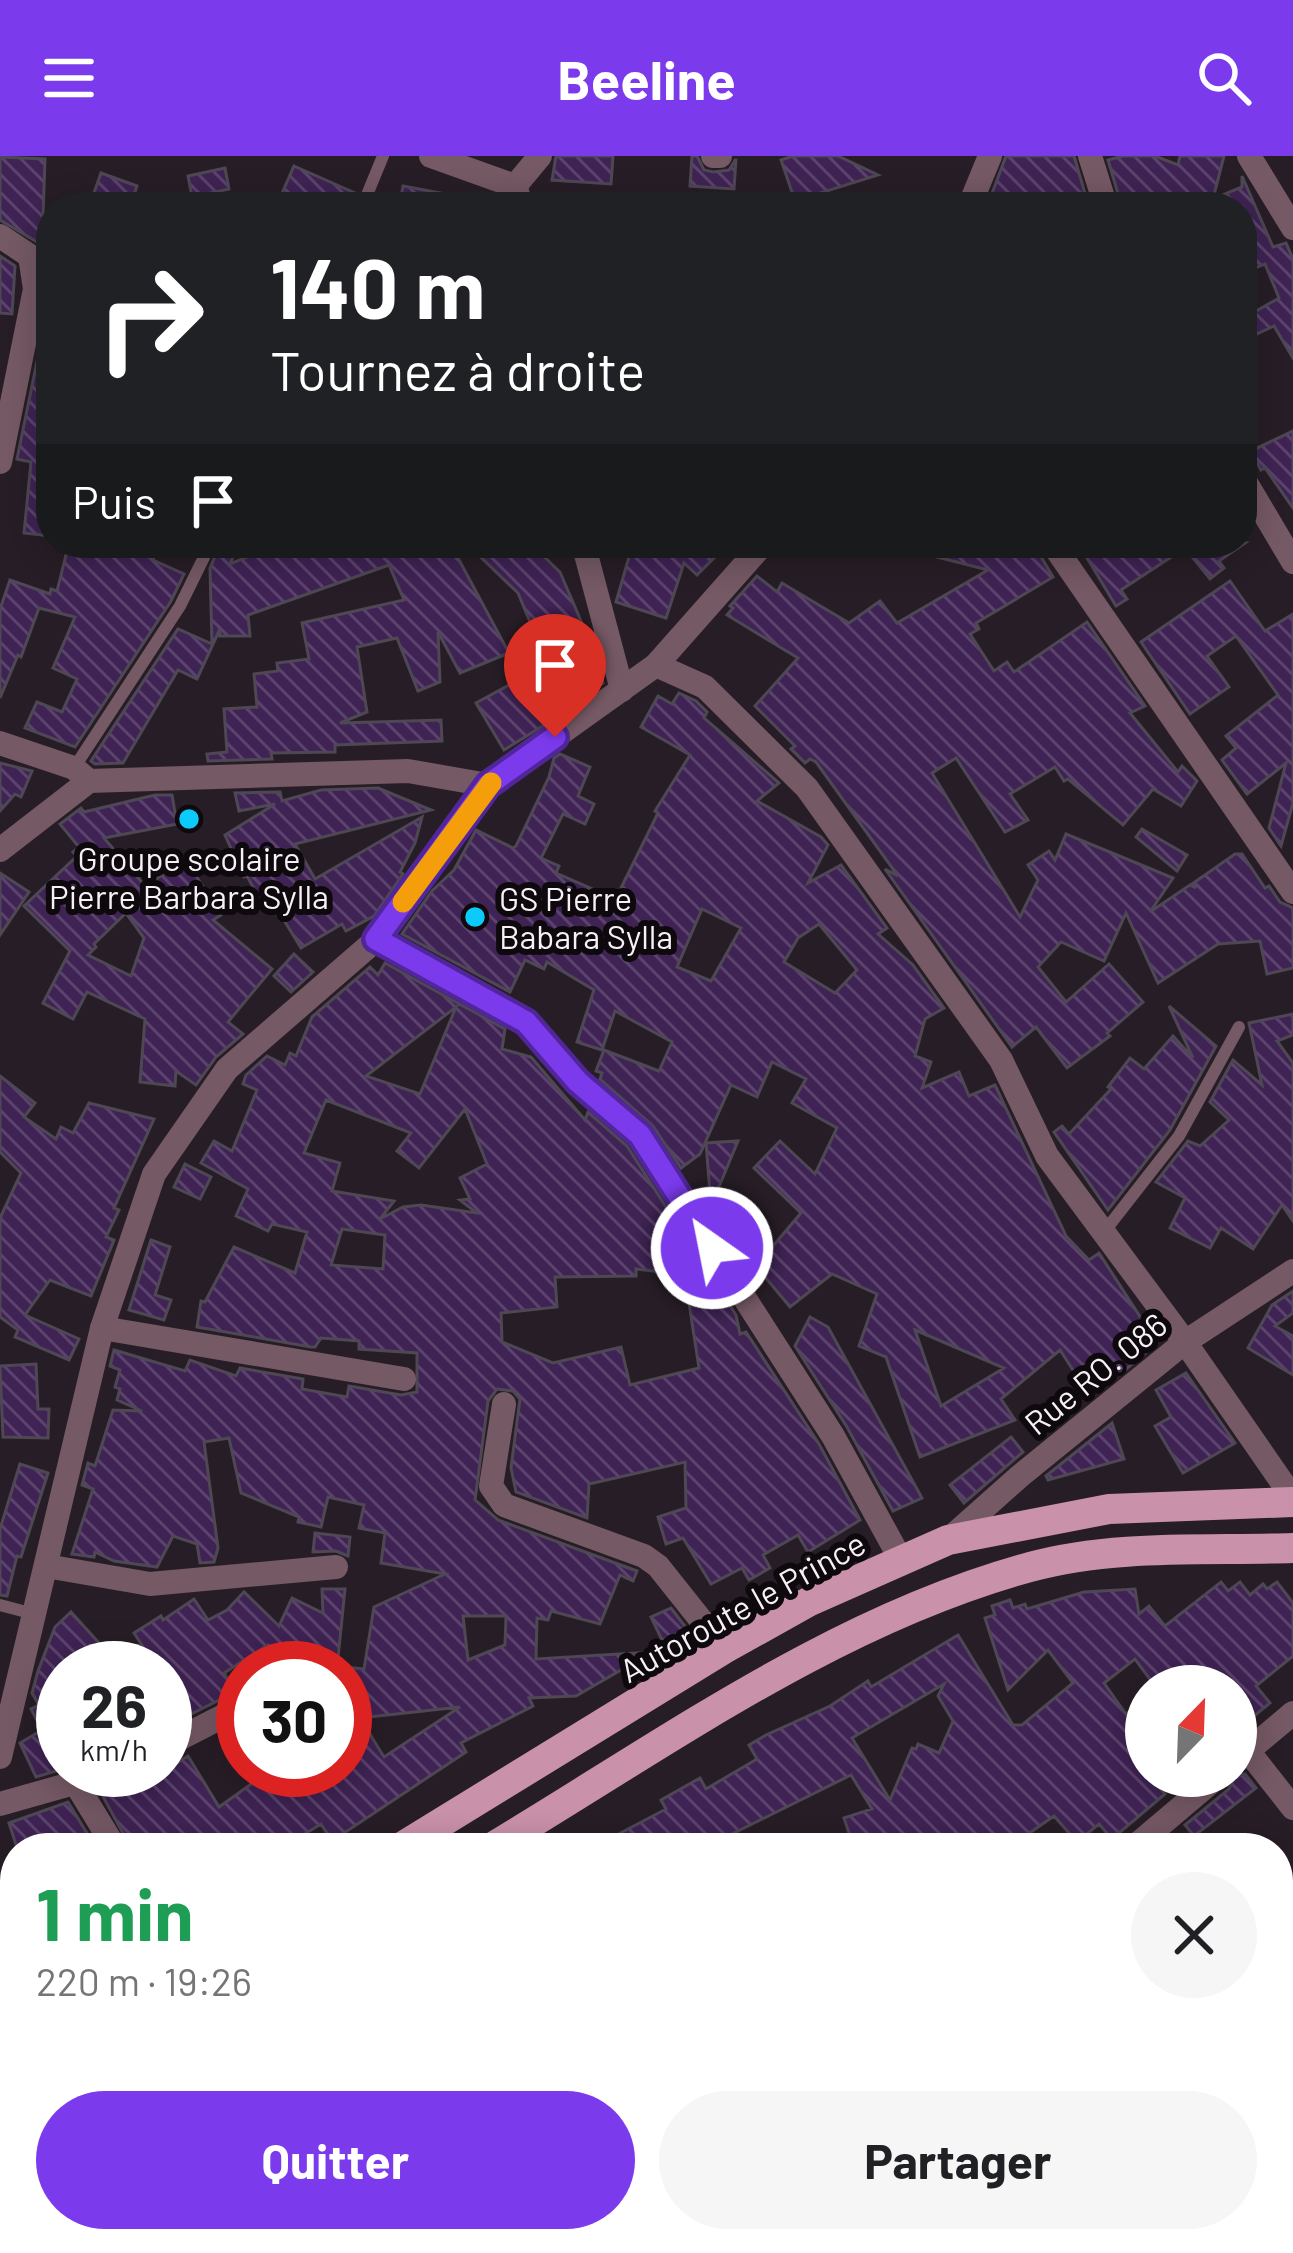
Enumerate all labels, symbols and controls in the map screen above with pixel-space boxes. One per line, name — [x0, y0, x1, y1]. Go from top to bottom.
icon: menu — [36, 45, 102, 111]
icon: search — [1191, 45, 1257, 111]
text: Beeline — [557, 46, 736, 111]
text: 140 m — [270, 235, 485, 336]
icon: right — [72, 240, 228, 396]
text: Tournez à droite — [270, 337, 645, 402]
icon: arrive — [180, 468, 246, 534]
text: Puis — [72, 474, 156, 528]
pin — [504, 614, 606, 737]
icon: arrive — [522, 632, 588, 698]
marker: Groupe scolaire Pierre Barbara Sylla — [176, 806, 202, 832]
place label: Groupe scolaire Pierre Barbara Sylla — [49, 838, 329, 916]
place label: GS Pierre Babara Sylla — [499, 878, 673, 956]
marker: GS Pierre Babara Sylla — [462, 904, 488, 930]
position arrow — [649, 1185, 775, 1311]
street label: Rue RO. 086 — [1016, 1304, 1174, 1442]
street label: Autoroute le Prince — [612, 1522, 872, 1690]
speed limit sign: 30 — [216, 1641, 372, 1797]
north arrow — [1125, 1665, 1257, 1797]
map controls — [1125, 1665, 1257, 1797]
text: 26 — [81, 1668, 147, 1740]
text: km/h — [80, 1731, 148, 1767]
text: 1 min — [36, 1869, 194, 1955]
button: close — [1131, 1872, 1257, 1998]
text: 220 m · 19:26 — [36, 1957, 252, 2004]
button: Quitter — [36, 2091, 635, 2229]
button: Partager — [659, 2091, 1257, 2229]

